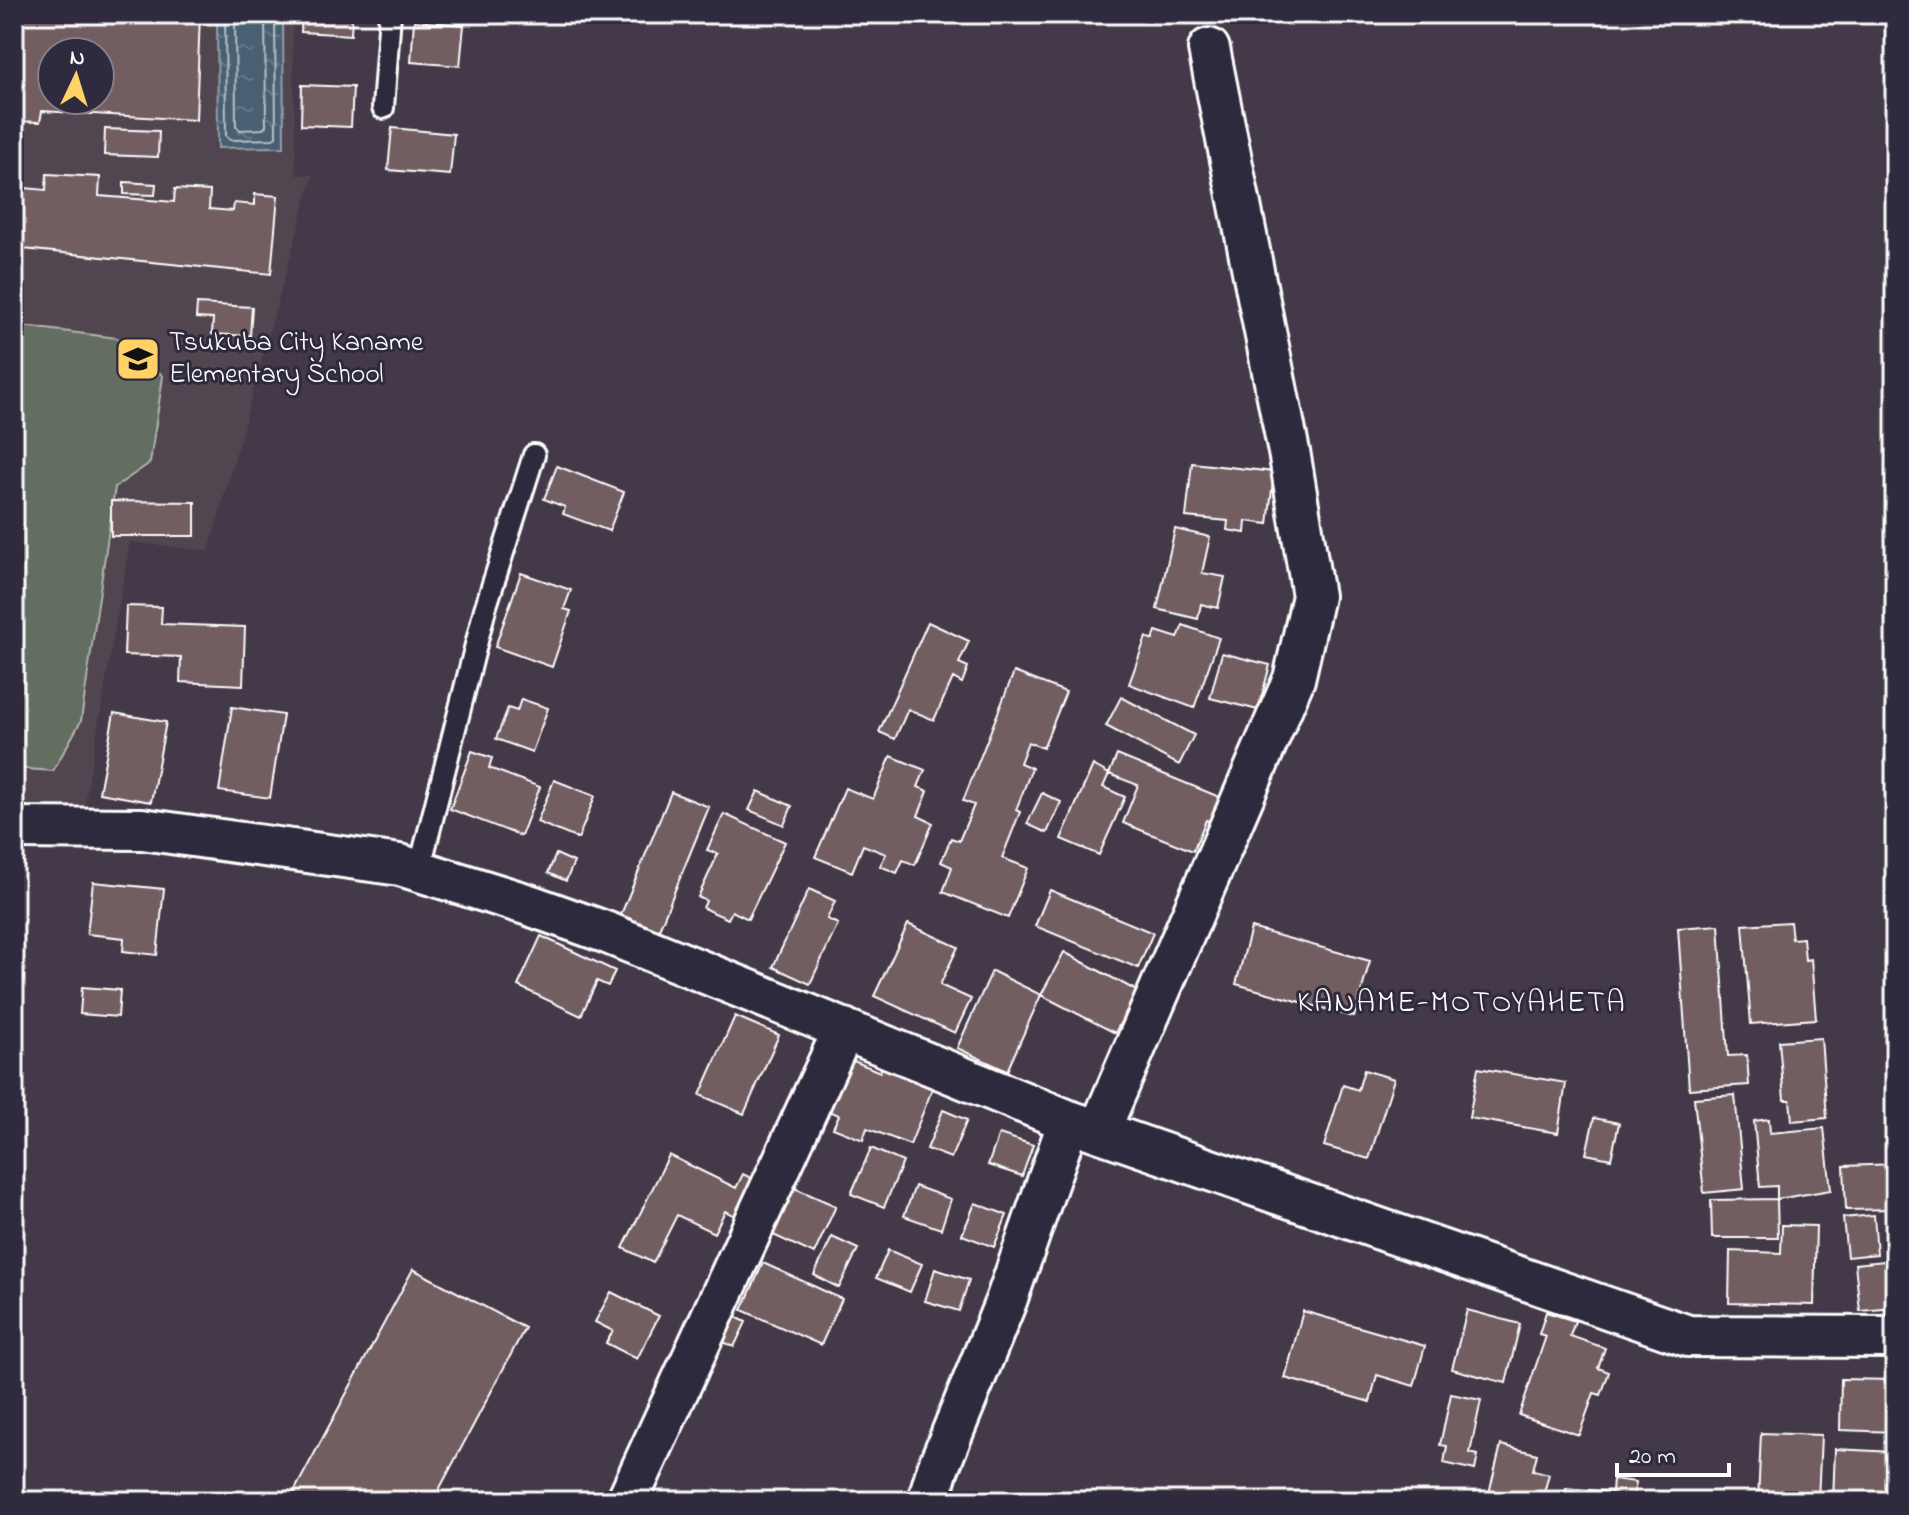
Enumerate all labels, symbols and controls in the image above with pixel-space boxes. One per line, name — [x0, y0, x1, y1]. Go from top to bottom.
north arrow — [36, 36, 116, 116]
text: N — [69, 43, 86, 76]
place label: Tsukuba City Kaname Elementary School — [169, 323, 424, 396]
school or university icon: Tsukuba City Kaname Elementary School — [114, 335, 162, 383]
district label: KANAME-MOTOYAHETA — [1297, 982, 1627, 1026]
scale bar — [1617, 1427, 1729, 1477]
text: 20 m — [1629, 1440, 1676, 1475]

